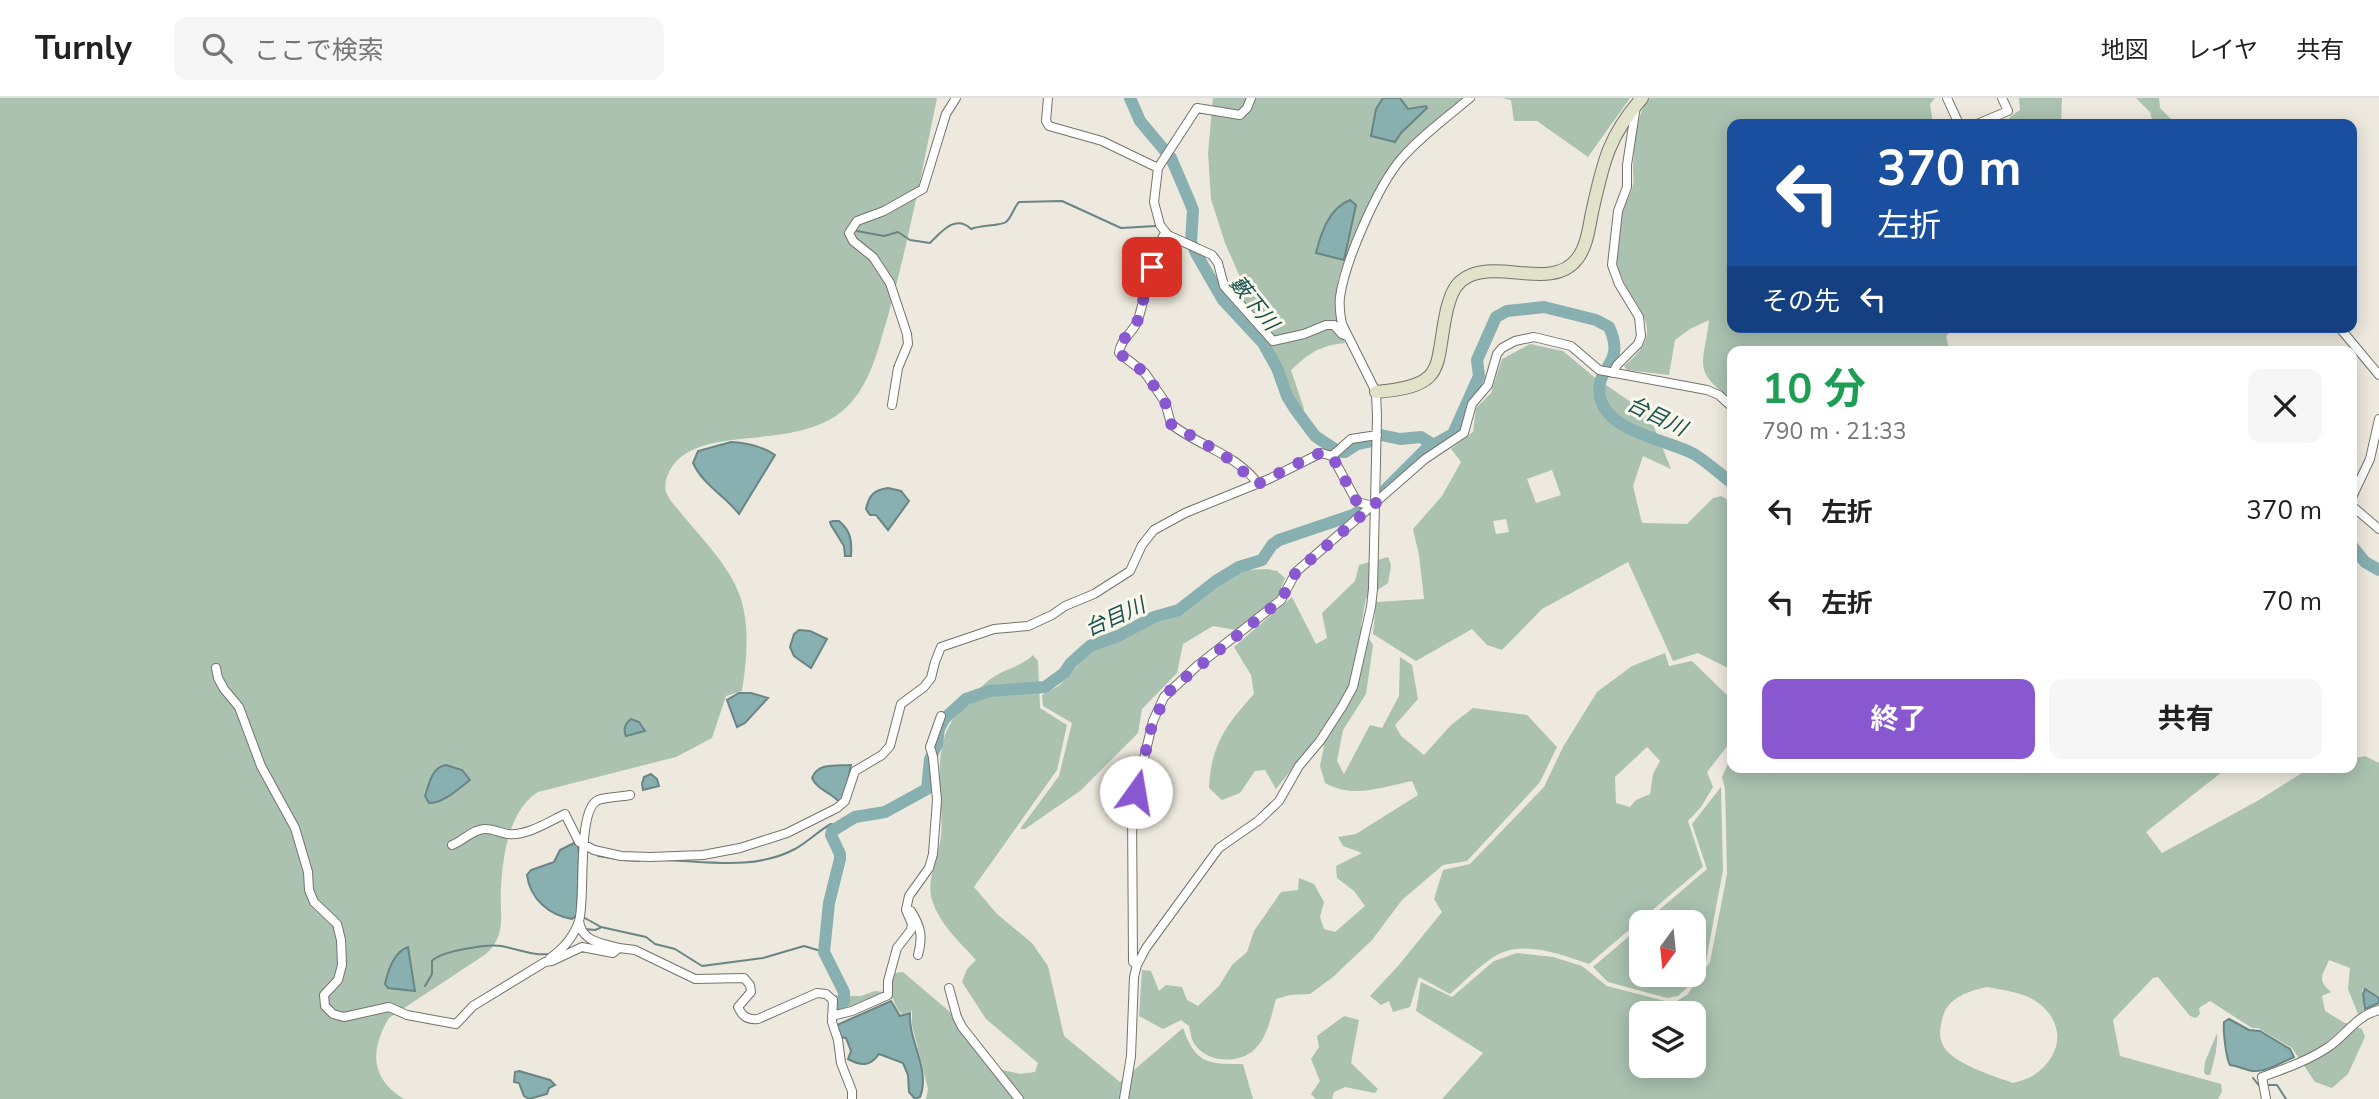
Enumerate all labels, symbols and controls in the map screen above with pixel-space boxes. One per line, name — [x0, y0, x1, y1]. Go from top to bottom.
search box — [174, 17, 664, 80]
text: Turnly — [35, 26, 132, 71]
icon: search — [198, 29, 236, 67]
text: ここで検索 — [254, 33, 384, 68]
text: 地図 — [2101, 34, 2149, 66]
text: レイヤ — [2187, 34, 2258, 66]
text: 共有 — [2296, 34, 2344, 66]
text: 370 m — [1877, 135, 2021, 202]
icon: left — [1762, 147, 1853, 238]
text: 左折 — [1877, 204, 1941, 247]
pin — [1122, 237, 1182, 297]
icon: arrive — [1133, 248, 1171, 286]
water label: 藪下川 — [1223, 270, 1286, 338]
icon: left — [1854, 280, 1892, 318]
text: その先 — [1762, 284, 1840, 319]
text: 10 分 — [1762, 361, 1866, 418]
button: close — [2248, 369, 2322, 443]
water label: 台目川 — [1623, 390, 1693, 443]
text: 790 m · 21:33 — [1762, 416, 1907, 447]
icon: left — [1762, 492, 1800, 530]
text: 370 m — [2246, 493, 2322, 528]
text: 左折 — [1821, 495, 1873, 530]
icon: left — [1762, 583, 1800, 621]
text: 70 m — [2262, 584, 2322, 619]
text: 左折 — [1821, 586, 1873, 621]
water label: 台目川 — [1081, 591, 1151, 643]
button: 終了 — [1762, 679, 2035, 759]
button: 共有 — [2049, 679, 2322, 759]
position arrow — [1099, 755, 1173, 829]
north arrow — [1629, 910, 1706, 987]
map controls — [1629, 910, 1706, 1078]
button: layers — [1629, 1001, 1706, 1078]

